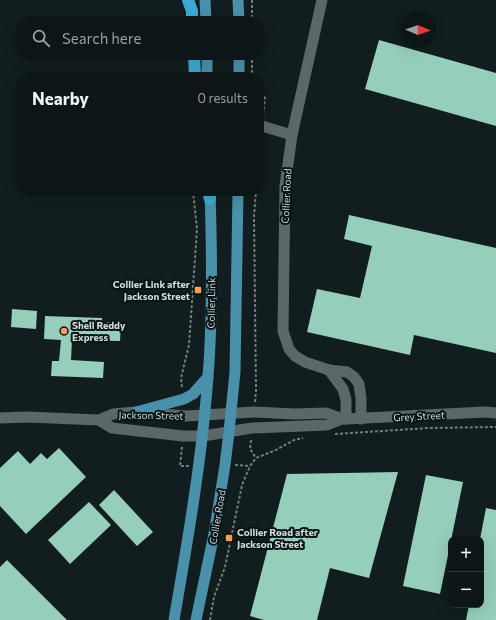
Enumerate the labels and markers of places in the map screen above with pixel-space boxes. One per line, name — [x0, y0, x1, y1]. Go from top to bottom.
place label: Collier Link after Jackson Street — [113, 278, 190, 302]
marker: Collier Link after Jackson Street — [193, 285, 203, 295]
place label: Shell Reddy Express — [72, 319, 126, 343]
marker: Shell Reddy Express — [59, 326, 69, 336]
place label: Collier Road after Jackson Street — [237, 526, 318, 550]
marker: Collier Road after Jackson Street — [224, 533, 234, 543]

